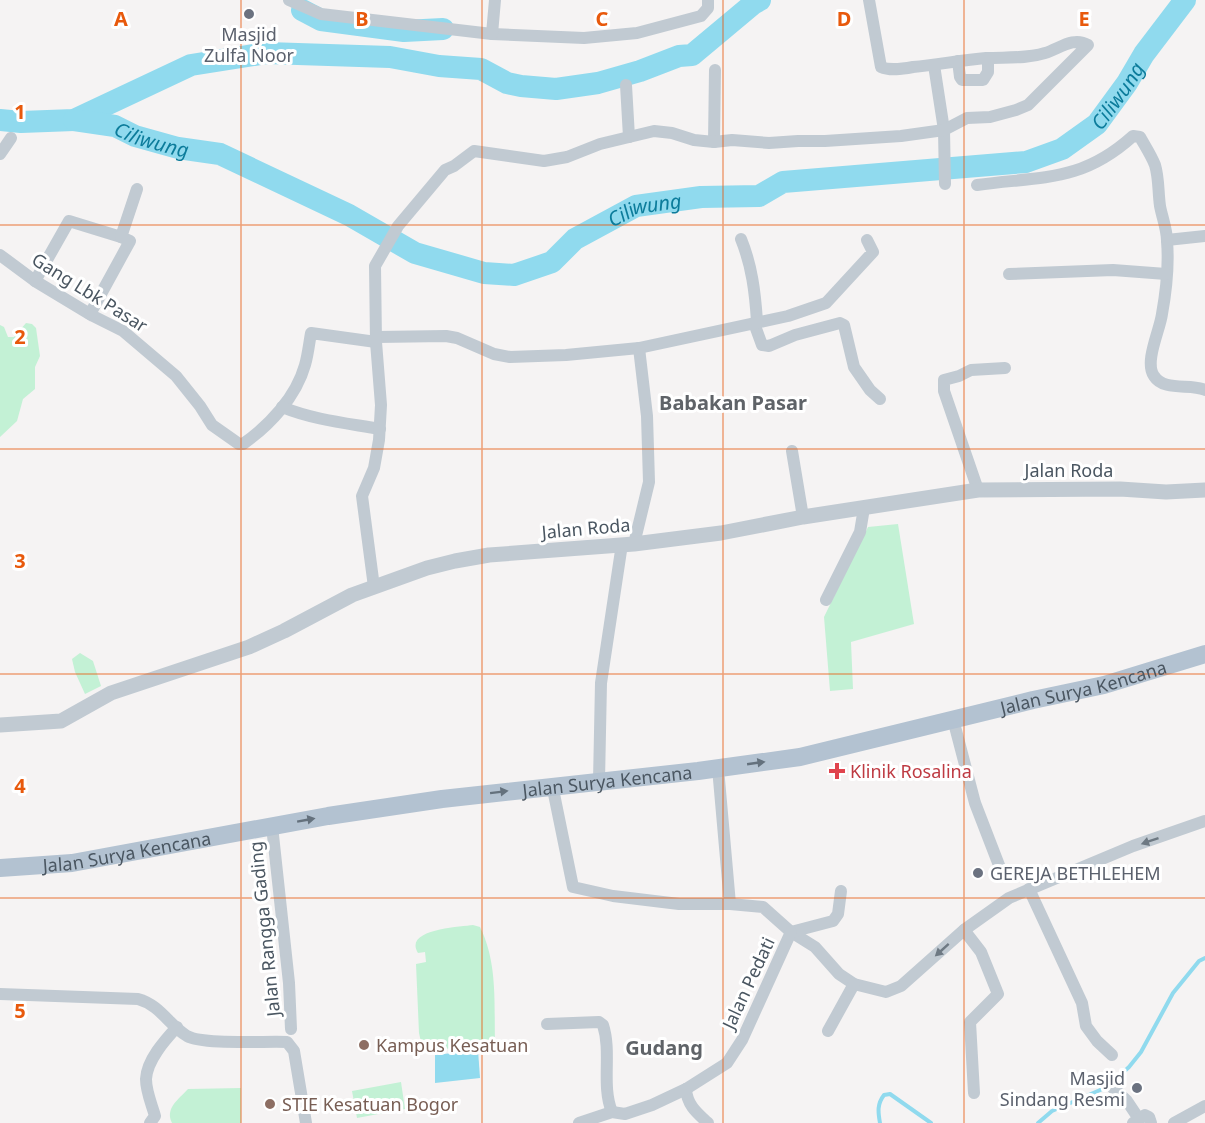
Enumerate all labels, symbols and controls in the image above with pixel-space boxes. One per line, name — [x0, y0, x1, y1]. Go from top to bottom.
text: A — [114, 5, 128, 32]
text: B — [355, 5, 369, 32]
text: C — [596, 5, 609, 32]
text: D — [837, 5, 851, 32]
text: E — [1078, 5, 1090, 32]
marker: Masjid Zulfa Noor — [242, 7, 256, 21]
place label: Masjid Zulfa Noor — [204, 22, 295, 67]
water label: Ciliwung — [1084, 57, 1150, 135]
text: 1 — [14, 98, 26, 125]
water label: Ciliwung — [110, 115, 191, 163]
water label: Ciliwung — [602, 186, 683, 233]
street label: Gang Lbk Pasar — [28, 247, 153, 337]
text: 2 — [14, 323, 26, 350]
district label: Babakan Pasar — [659, 389, 807, 416]
street label: Jalan Roda — [1023, 458, 1113, 482]
street label: Jalan Roda — [539, 512, 631, 544]
text: 3 — [14, 547, 26, 574]
street label: Jalan Surya Kencana — [996, 655, 1169, 720]
one-way arrow — [746, 759, 765, 768]
place label: Klinik Rosalina — [850, 759, 972, 783]
street label: Jalan Surya Kencana — [519, 760, 693, 802]
marker: Klinik Rosalina — [828, 762, 846, 780]
text: 4 — [14, 772, 26, 799]
one-way arrow — [490, 787, 509, 797]
one-way arrow — [297, 815, 316, 824]
street label: Jalan Surya Kencana — [40, 826, 213, 877]
one-way arrow — [1141, 836, 1159, 846]
street label: Jalan Rangga Gading — [243, 840, 285, 1020]
place label: GEREJA BETHLEHEM — [990, 861, 1161, 885]
marker: GEREJA BETHLEHEM — [971, 866, 985, 880]
street label: Jalan Pedati — [715, 933, 780, 1035]
one-way arrow — [935, 943, 950, 956]
text: 5 — [14, 997, 26, 1024]
place label: Kampus Kesatuan — [376, 1033, 528, 1057]
district label: Gudang — [625, 1034, 703, 1061]
marker: Kampus Kesatuan — [357, 1038, 371, 1052]
place label: Masjid Sindang Resmi — [1000, 1066, 1125, 1111]
marker: Masjid Sindang Resmi — [1130, 1081, 1144, 1095]
place label: STIE Kesatuan Bogor — [282, 1092, 459, 1116]
marker: STIE Kesatuan Bogor — [263, 1097, 277, 1111]

